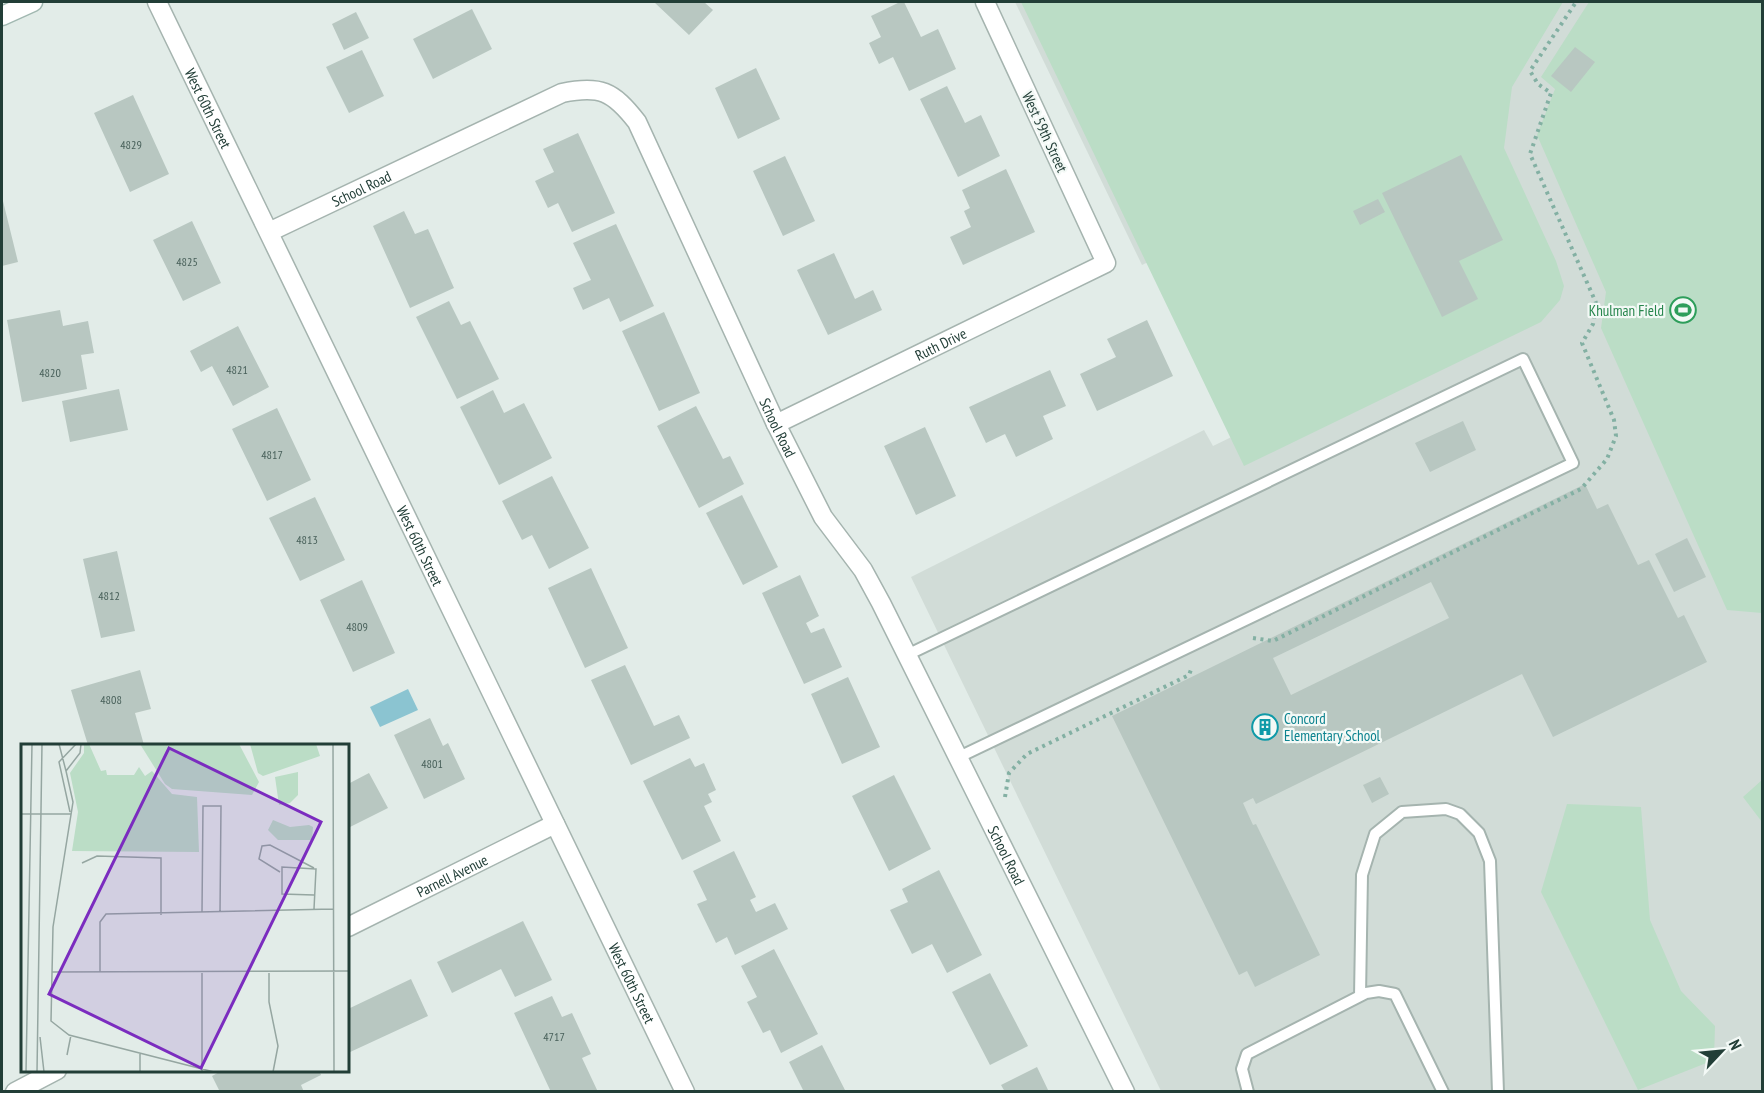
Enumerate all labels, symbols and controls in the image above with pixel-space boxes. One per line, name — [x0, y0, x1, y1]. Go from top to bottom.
street label: West 60th Street — [181, 65, 236, 151]
street label: West 59th Street — [1018, 89, 1072, 175]
house number: 4829 — [120, 137, 142, 152]
street label: School Road — [328, 166, 394, 211]
house number: 4825 — [176, 254, 198, 269]
sports icon: Khulman Field — [1668, 295, 1698, 325]
place label: Khulman Field — [1589, 301, 1664, 320]
street label: Ruth Drive — [912, 323, 969, 364]
house number: 4821 — [226, 362, 248, 377]
house number: 4820 — [39, 365, 61, 380]
street label: School Road — [756, 395, 801, 460]
house number: 4817 — [261, 447, 283, 462]
street label: West 60th Street — [393, 502, 448, 589]
house number: 4813 — [296, 532, 318, 547]
house number: 4812 — [98, 588, 120, 603]
house number: 4809 — [346, 619, 368, 634]
house number: 4808 — [100, 692, 122, 707]
place label: Concord Elementary School — [1284, 709, 1381, 745]
building icon: Concord Elementary School — [1250, 712, 1280, 742]
inset map — [21, 744, 350, 1072]
house number: 4801 — [421, 756, 443, 771]
street label: School Road — [984, 822, 1030, 888]
street label: Parnell Avenue — [413, 850, 491, 901]
street label: West 60th Street — [605, 940, 660, 1026]
north arrow — [1692, 1021, 1752, 1081]
house number: 4717 — [543, 1029, 565, 1044]
text: N — [1725, 1036, 1746, 1053]

